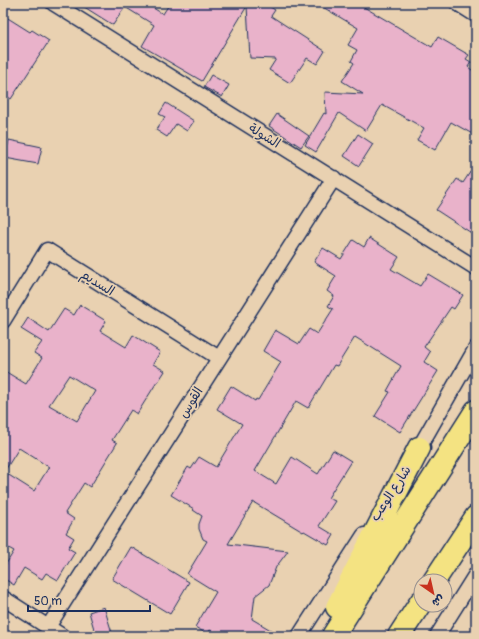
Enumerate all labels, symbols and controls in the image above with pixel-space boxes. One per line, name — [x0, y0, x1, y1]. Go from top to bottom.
street label: الشولة — [246, 120, 283, 152]
street label: السديم — [76, 266, 117, 301]
street label: القوس — [175, 384, 206, 421]
street label: شارع الوعب — [367, 463, 416, 525]
north arrow — [413, 573, 453, 613]
scale bar — [28, 587, 150, 613]
text: ش — [430, 592, 447, 610]
text: 50 m — [34, 594, 62, 609]

